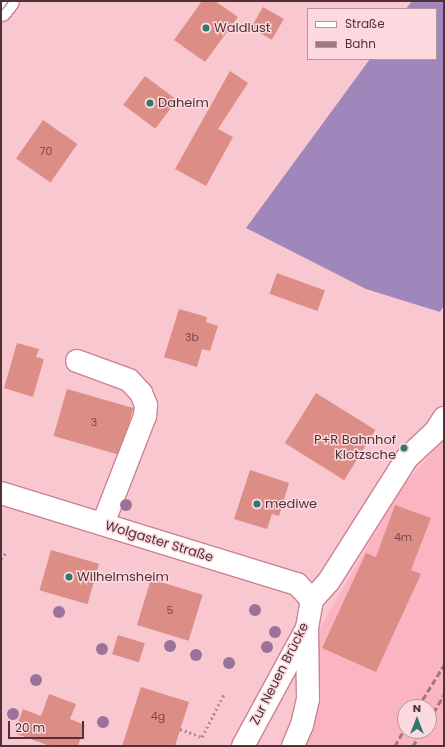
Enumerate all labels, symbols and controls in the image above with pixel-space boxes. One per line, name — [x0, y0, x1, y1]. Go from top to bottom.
legend — [307, 8, 437, 60]
text: Straße — [345, 15, 385, 32]
place label: Waldlust — [214, 20, 270, 36]
marker: Waldlust — [201, 23, 211, 33]
text: Bahn — [345, 35, 376, 52]
place label: Daheim — [158, 95, 209, 111]
marker: Daheim — [145, 98, 155, 108]
house number: 70 — [40, 144, 52, 158]
house number: 3b — [185, 330, 199, 344]
house number: 3 — [91, 415, 97, 429]
place label: P+R Bahnhof Klotzsche — [314, 433, 396, 464]
marker: P+R Bahnhof Klotzsche — [399, 443, 409, 453]
place label: mediwe — [265, 496, 317, 512]
marker: mediwe — [252, 499, 262, 509]
street label: Wolgaster Straße — [103, 518, 215, 566]
house number: 4m — [394, 530, 412, 544]
place label: Wilhelmsheim — [77, 569, 169, 585]
marker: Wilhelmsheim — [64, 572, 74, 582]
house number: 5 — [167, 603, 173, 617]
street label: Zur Neuen Brücke — [247, 620, 313, 728]
north arrow — [397, 699, 437, 739]
text: N — [413, 700, 421, 716]
house number: 4g — [151, 709, 165, 723]
scale bar — [10, 713, 86, 739]
text: 20 m — [15, 719, 45, 736]

